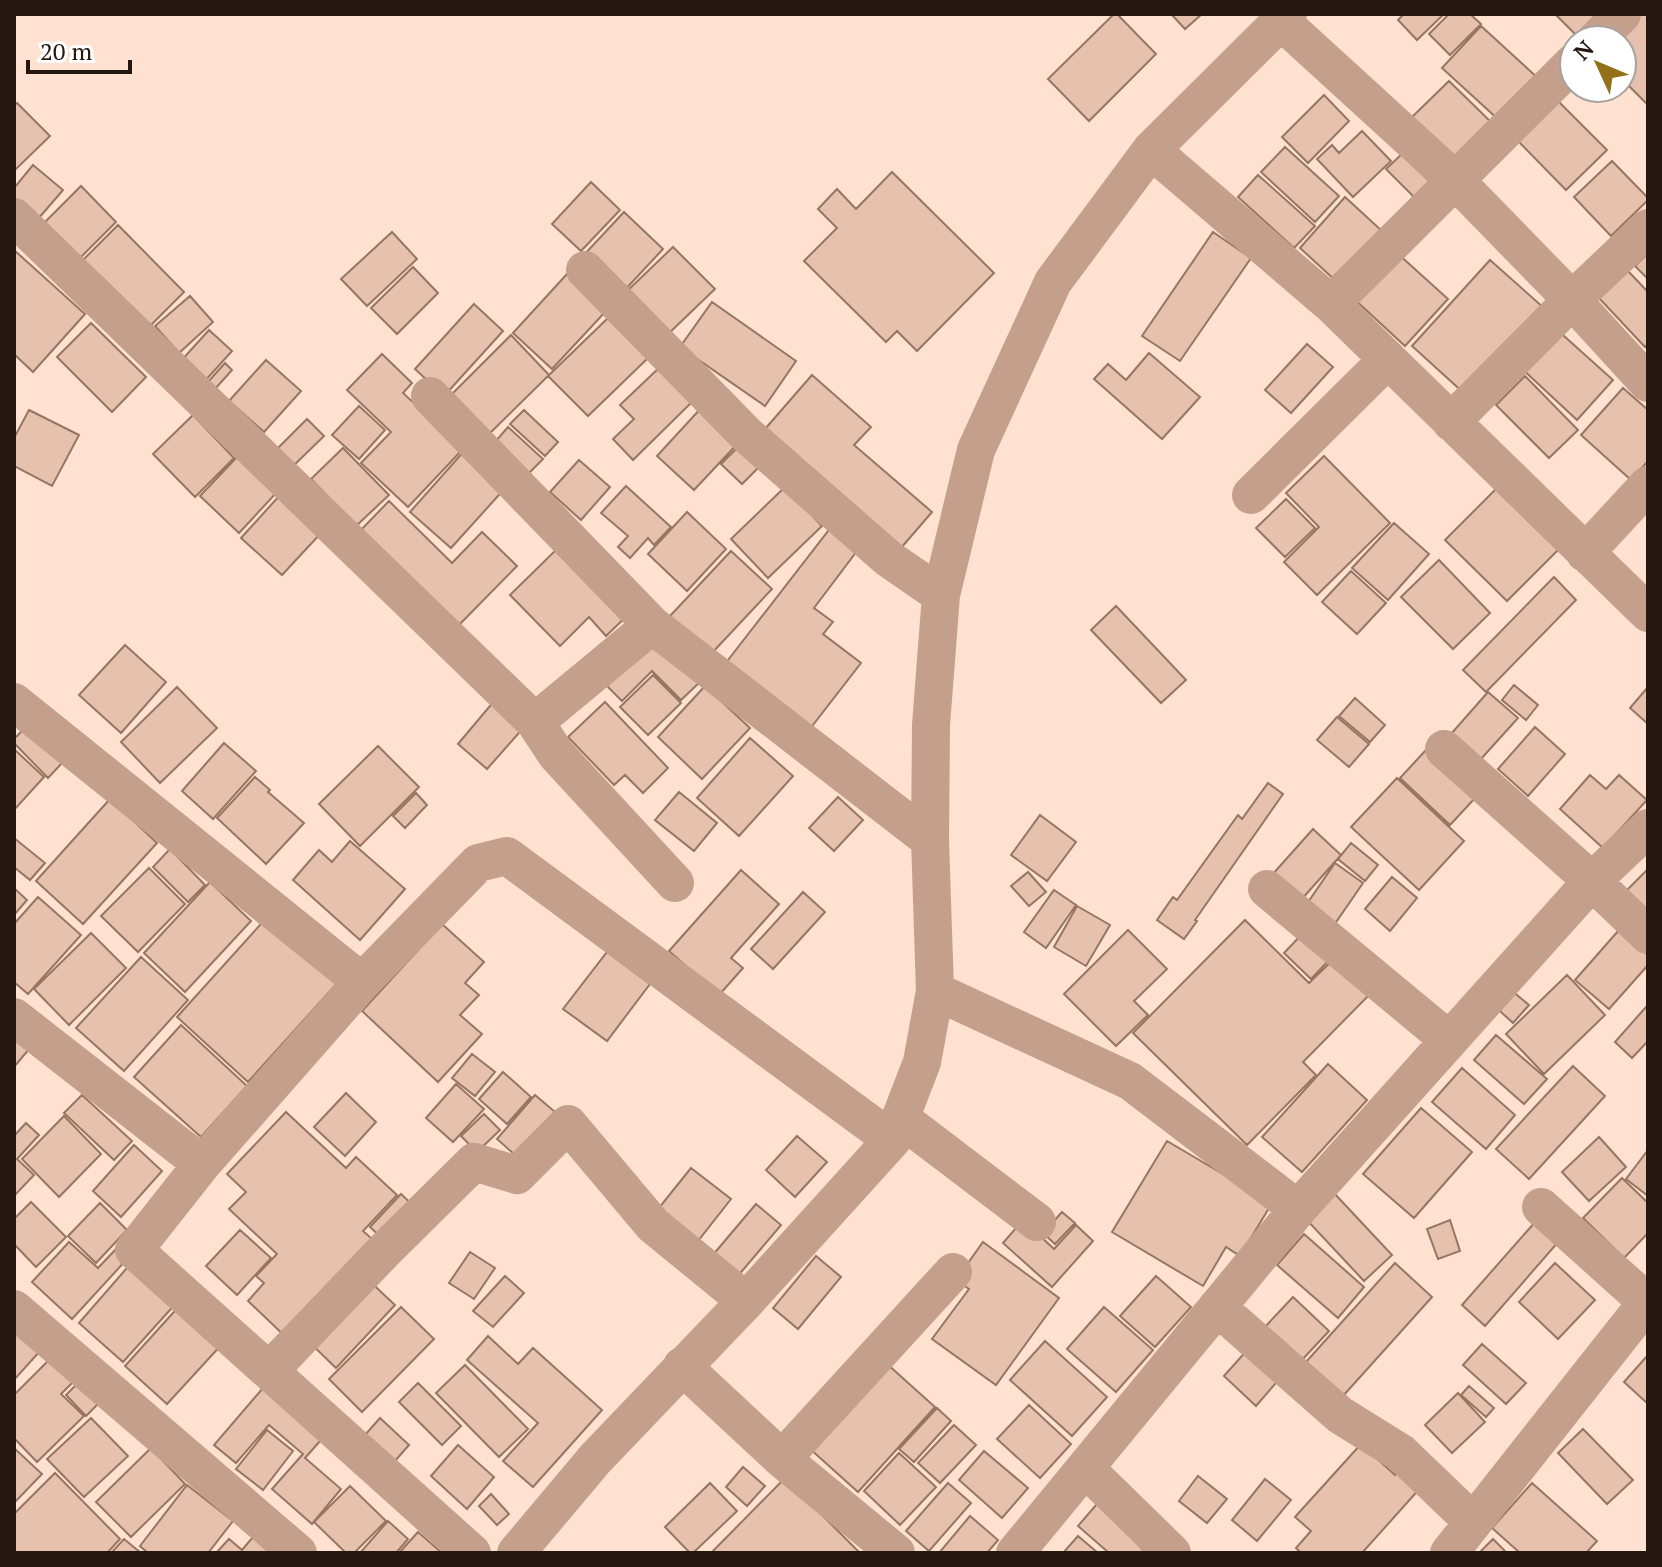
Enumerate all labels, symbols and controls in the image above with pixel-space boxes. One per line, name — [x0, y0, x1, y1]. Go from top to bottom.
scale bar — [28, 24, 130, 74]
north arrow — [1558, 24, 1638, 104]
text: N — [1567, 33, 1600, 66]
text: 20 m — [40, 35, 92, 67]

